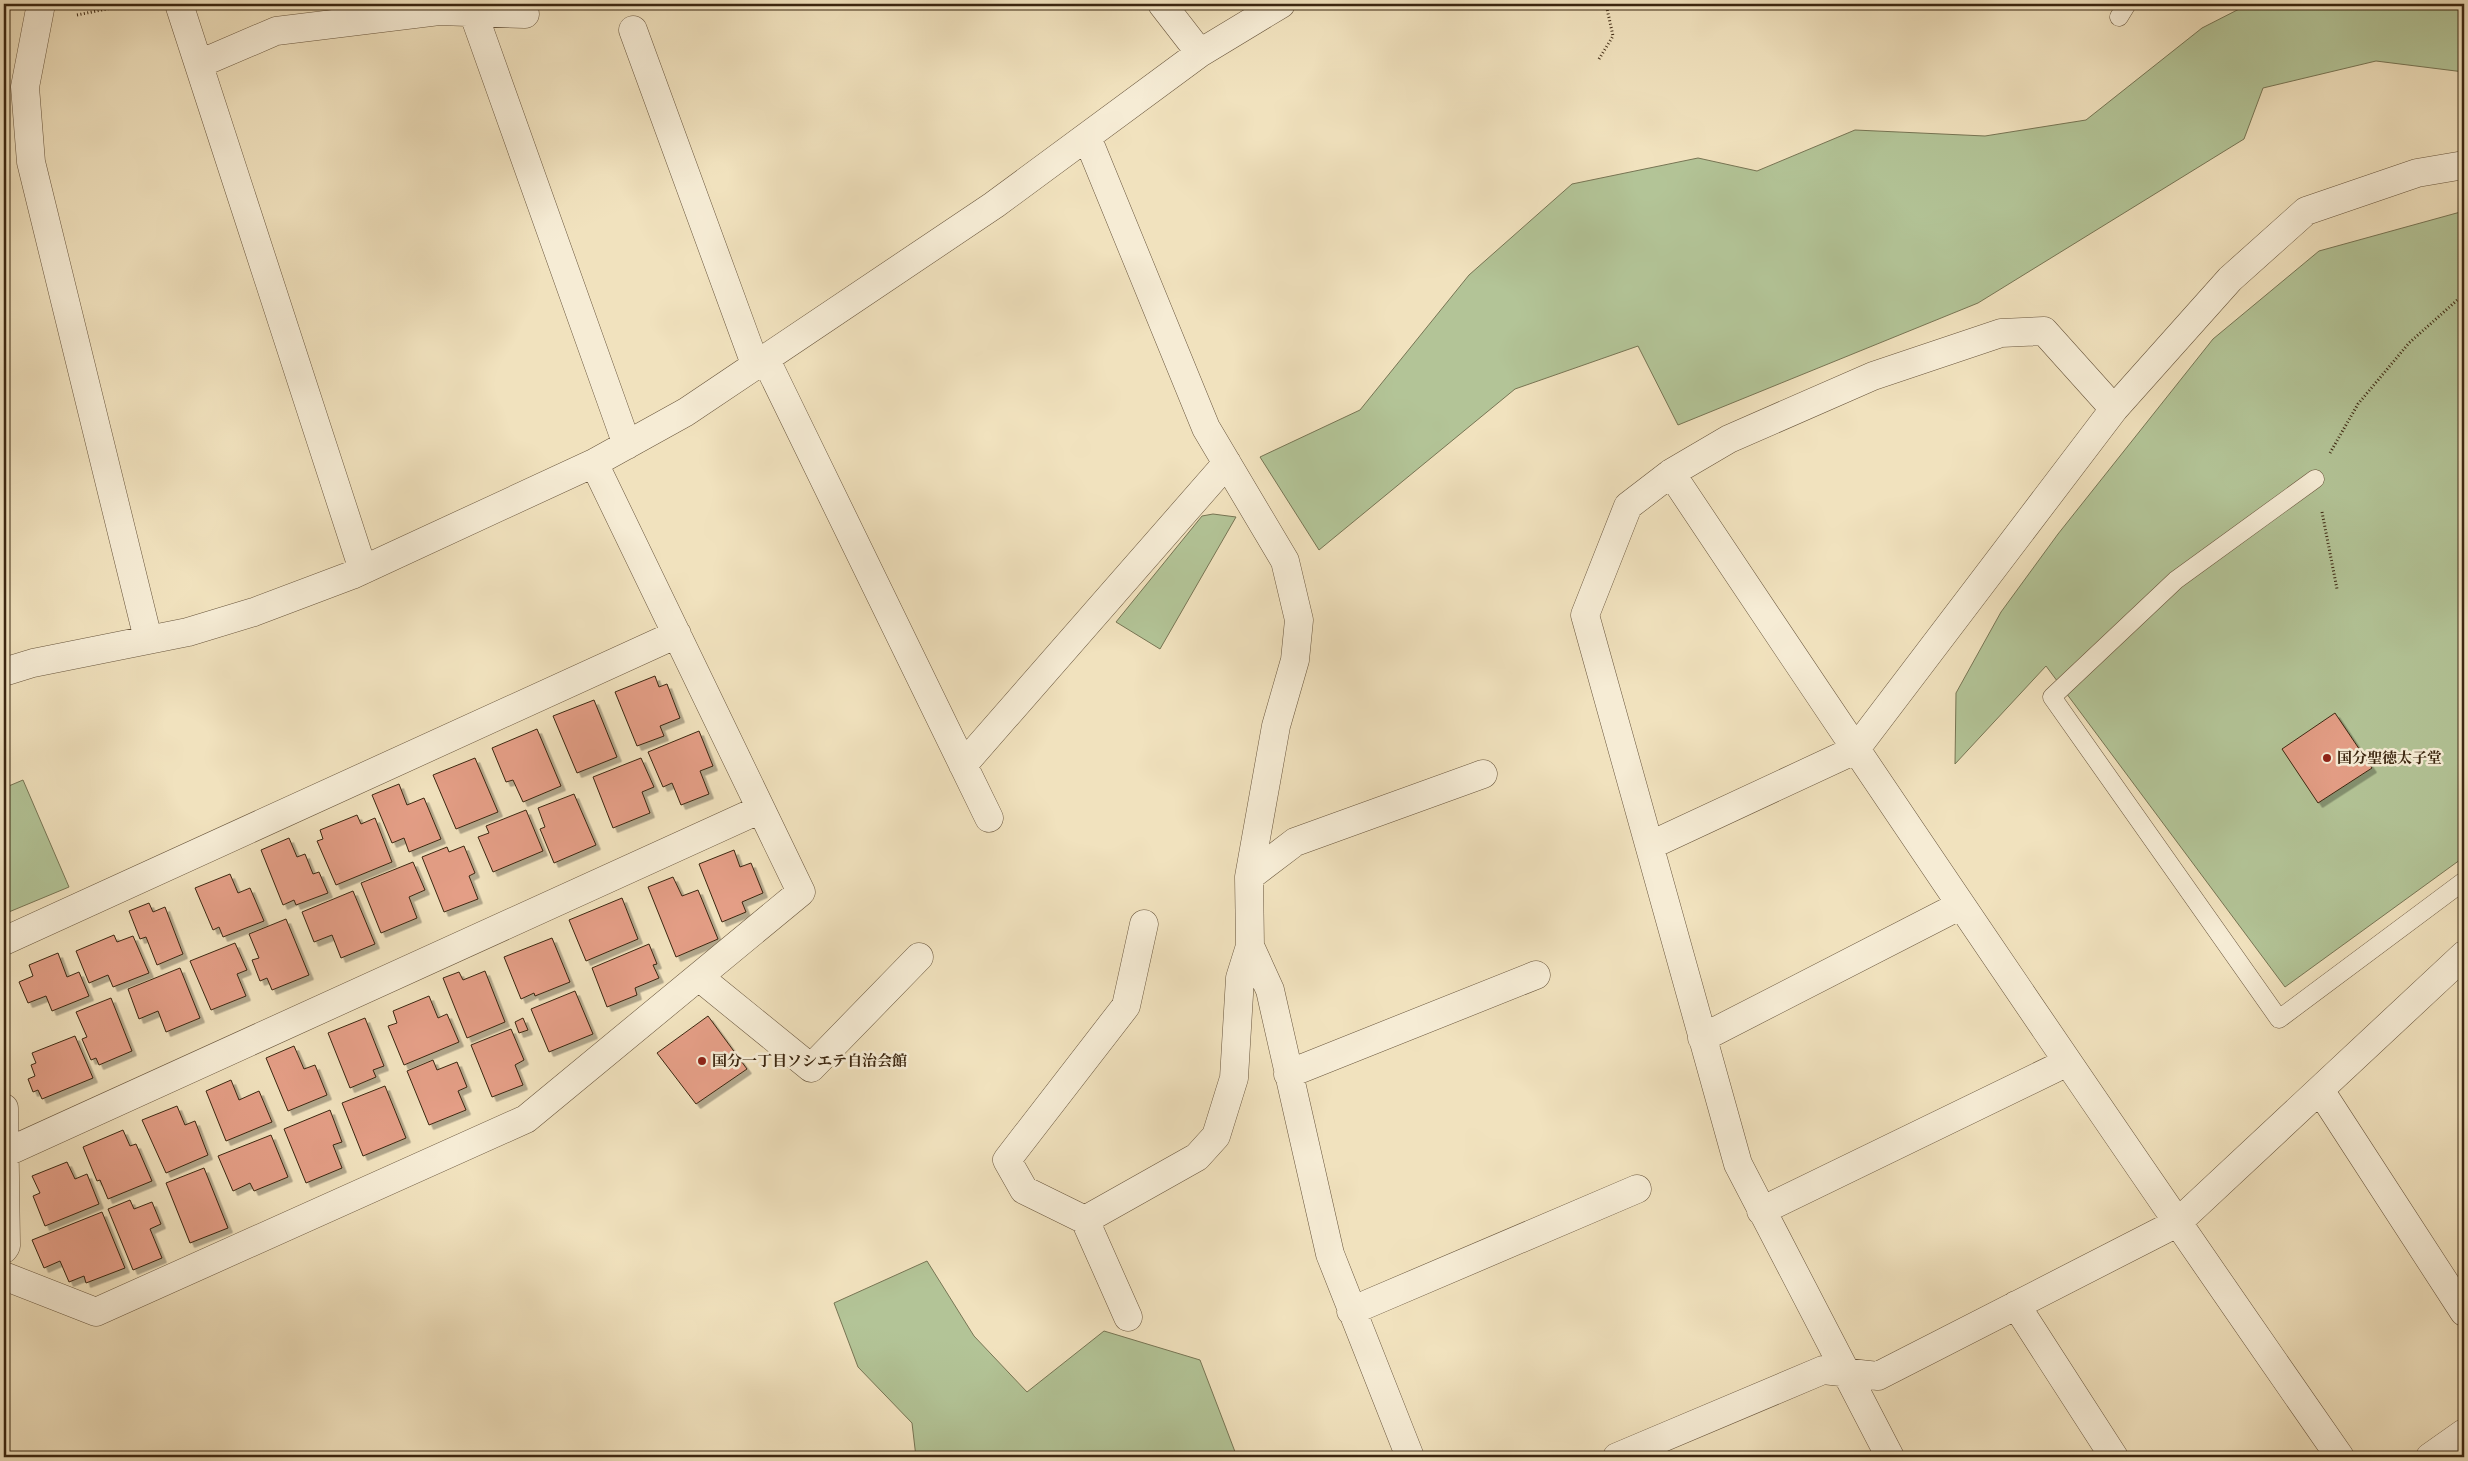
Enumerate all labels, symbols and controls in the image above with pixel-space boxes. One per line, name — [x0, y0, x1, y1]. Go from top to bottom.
place label: 国分聖徳太子堂 — [2337, 749, 2442, 768]
marker: 国分聖徳太子堂 — [2321, 752, 2333, 764]
place label: 国分一丁目ソシエテ自治会館 — [712, 1052, 907, 1071]
marker: 国分一丁目ソシエテ自治会館 — [696, 1055, 708, 1067]

